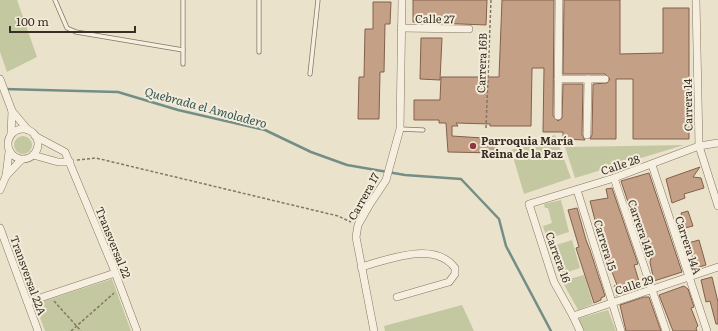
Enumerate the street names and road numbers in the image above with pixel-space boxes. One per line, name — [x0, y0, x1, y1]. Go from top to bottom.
street label: Calle 27 — [415, 10, 455, 26]
street label: Carrera 16B — [472, 33, 490, 93]
street label: Carrera 14 — [679, 78, 695, 132]
street label: Calle 28 — [598, 150, 642, 178]
street label: Carrera 17 — [343, 169, 383, 223]
street label: Carrera 14B — [625, 197, 659, 259]
street label: Transversal 22 — [92, 204, 136, 281]
street label: Carrera 14A — [672, 214, 706, 276]
street label: Carrera 15 — [591, 217, 621, 273]
street label: Carrera 16 — [542, 229, 576, 285]
street label: Transversal 22A — [7, 233, 51, 317]
street label: Calle 29 — [612, 270, 656, 298]

